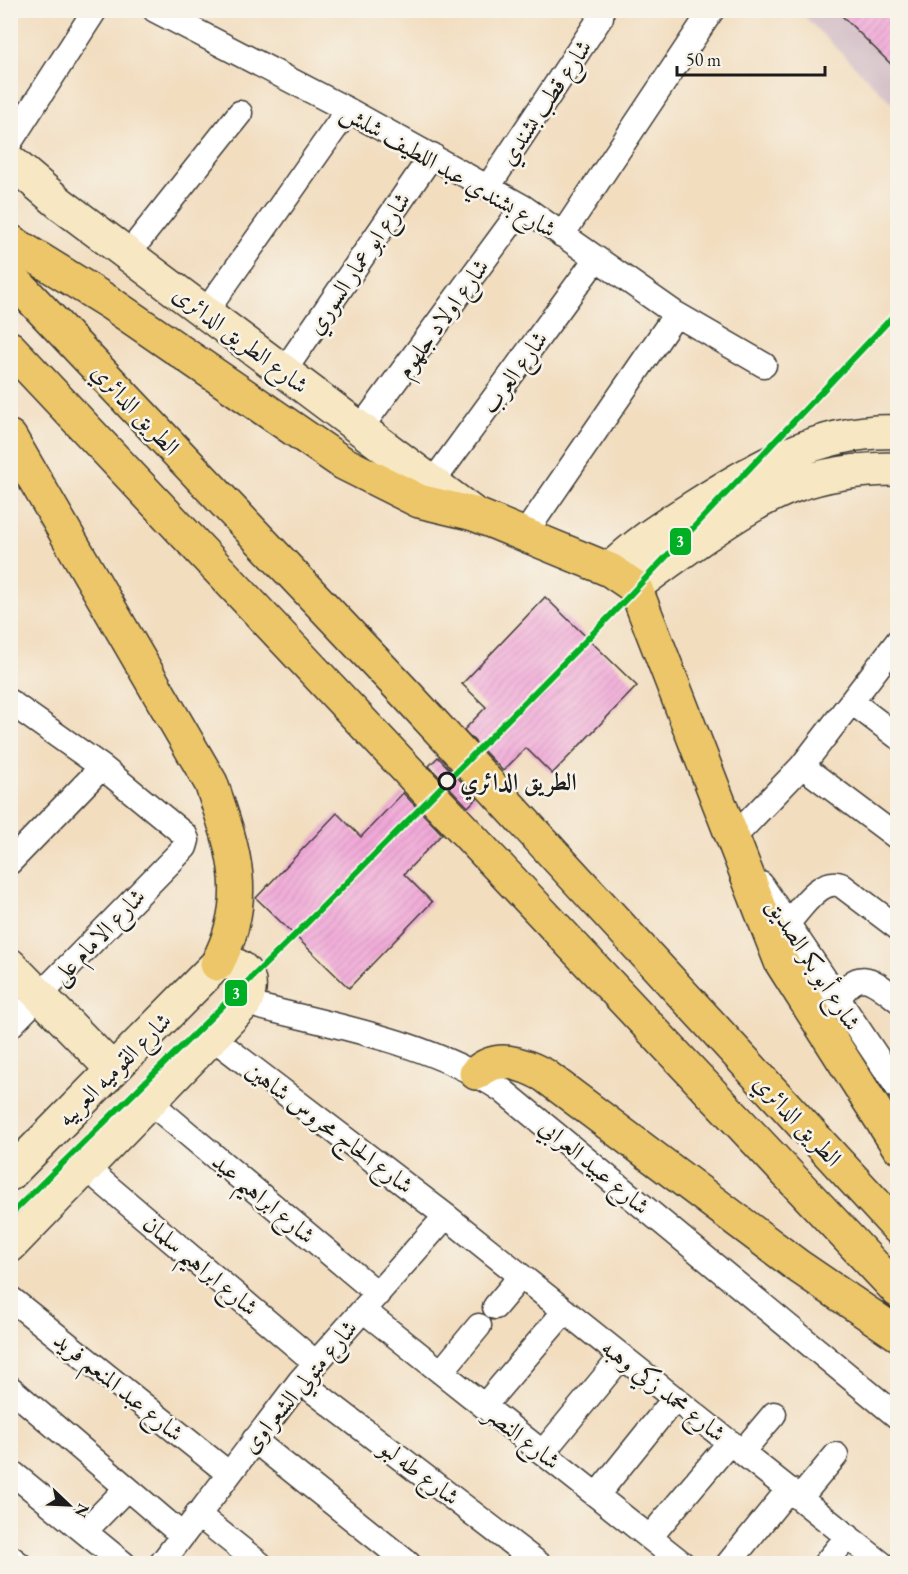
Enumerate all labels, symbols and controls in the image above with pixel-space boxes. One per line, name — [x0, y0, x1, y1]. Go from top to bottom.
street label: شارع قطب بشندي — [492, 33, 603, 174]
scale bar — [677, 39, 826, 77]
text: 50 m — [686, 48, 721, 71]
street label: شارع بشندي عبد اللطيف شلش — [333, 96, 562, 249]
street label: شارع ابو عمار السوري — [299, 186, 421, 343]
street label: شارع اولاد جلهوم — [388, 252, 501, 387]
street label: شارع الطريق الدائرى — [164, 278, 315, 404]
street label: شارع العرب — [474, 324, 559, 423]
street label: الطريق الدائري — [82, 356, 187, 465]
line badge: 3 — [669, 527, 692, 556]
text: 3 — [676, 531, 684, 552]
place label: الطريق الدائري — [460, 766, 577, 801]
marker: الطريق الدائري — [438, 772, 456, 790]
street label: شارع الامام على — [44, 881, 156, 995]
street label: شارع أبو بكر الصديق — [755, 891, 869, 1039]
line badge: 3 — [224, 979, 248, 1007]
text: 3 — [232, 983, 240, 1004]
street label: شارع القوميه العربيه — [50, 1005, 181, 1136]
street label: شارع الحاج محروس شاهين — [236, 1054, 420, 1205]
street label: الطريق الدائري — [744, 1067, 849, 1176]
street label: شارع عبيد العرابي — [530, 1111, 657, 1225]
street label: شارع ابراهيم عيد — [200, 1146, 322, 1257]
street label: شارع ابراهيم سلمان — [131, 1208, 265, 1329]
street label: شارع متولي الشعراوى — [234, 1313, 368, 1462]
street label: شارع عبد المنعم فريد — [43, 1324, 190, 1453]
street label: شارع محمد زكي وهبه — [592, 1332, 733, 1452]
street label: شارع النصر — [474, 1396, 567, 1480]
street label: شارع طه لبو — [369, 1431, 466, 1516]
north arrow — [39, 1475, 99, 1535]
text: N — [70, 1501, 95, 1521]

